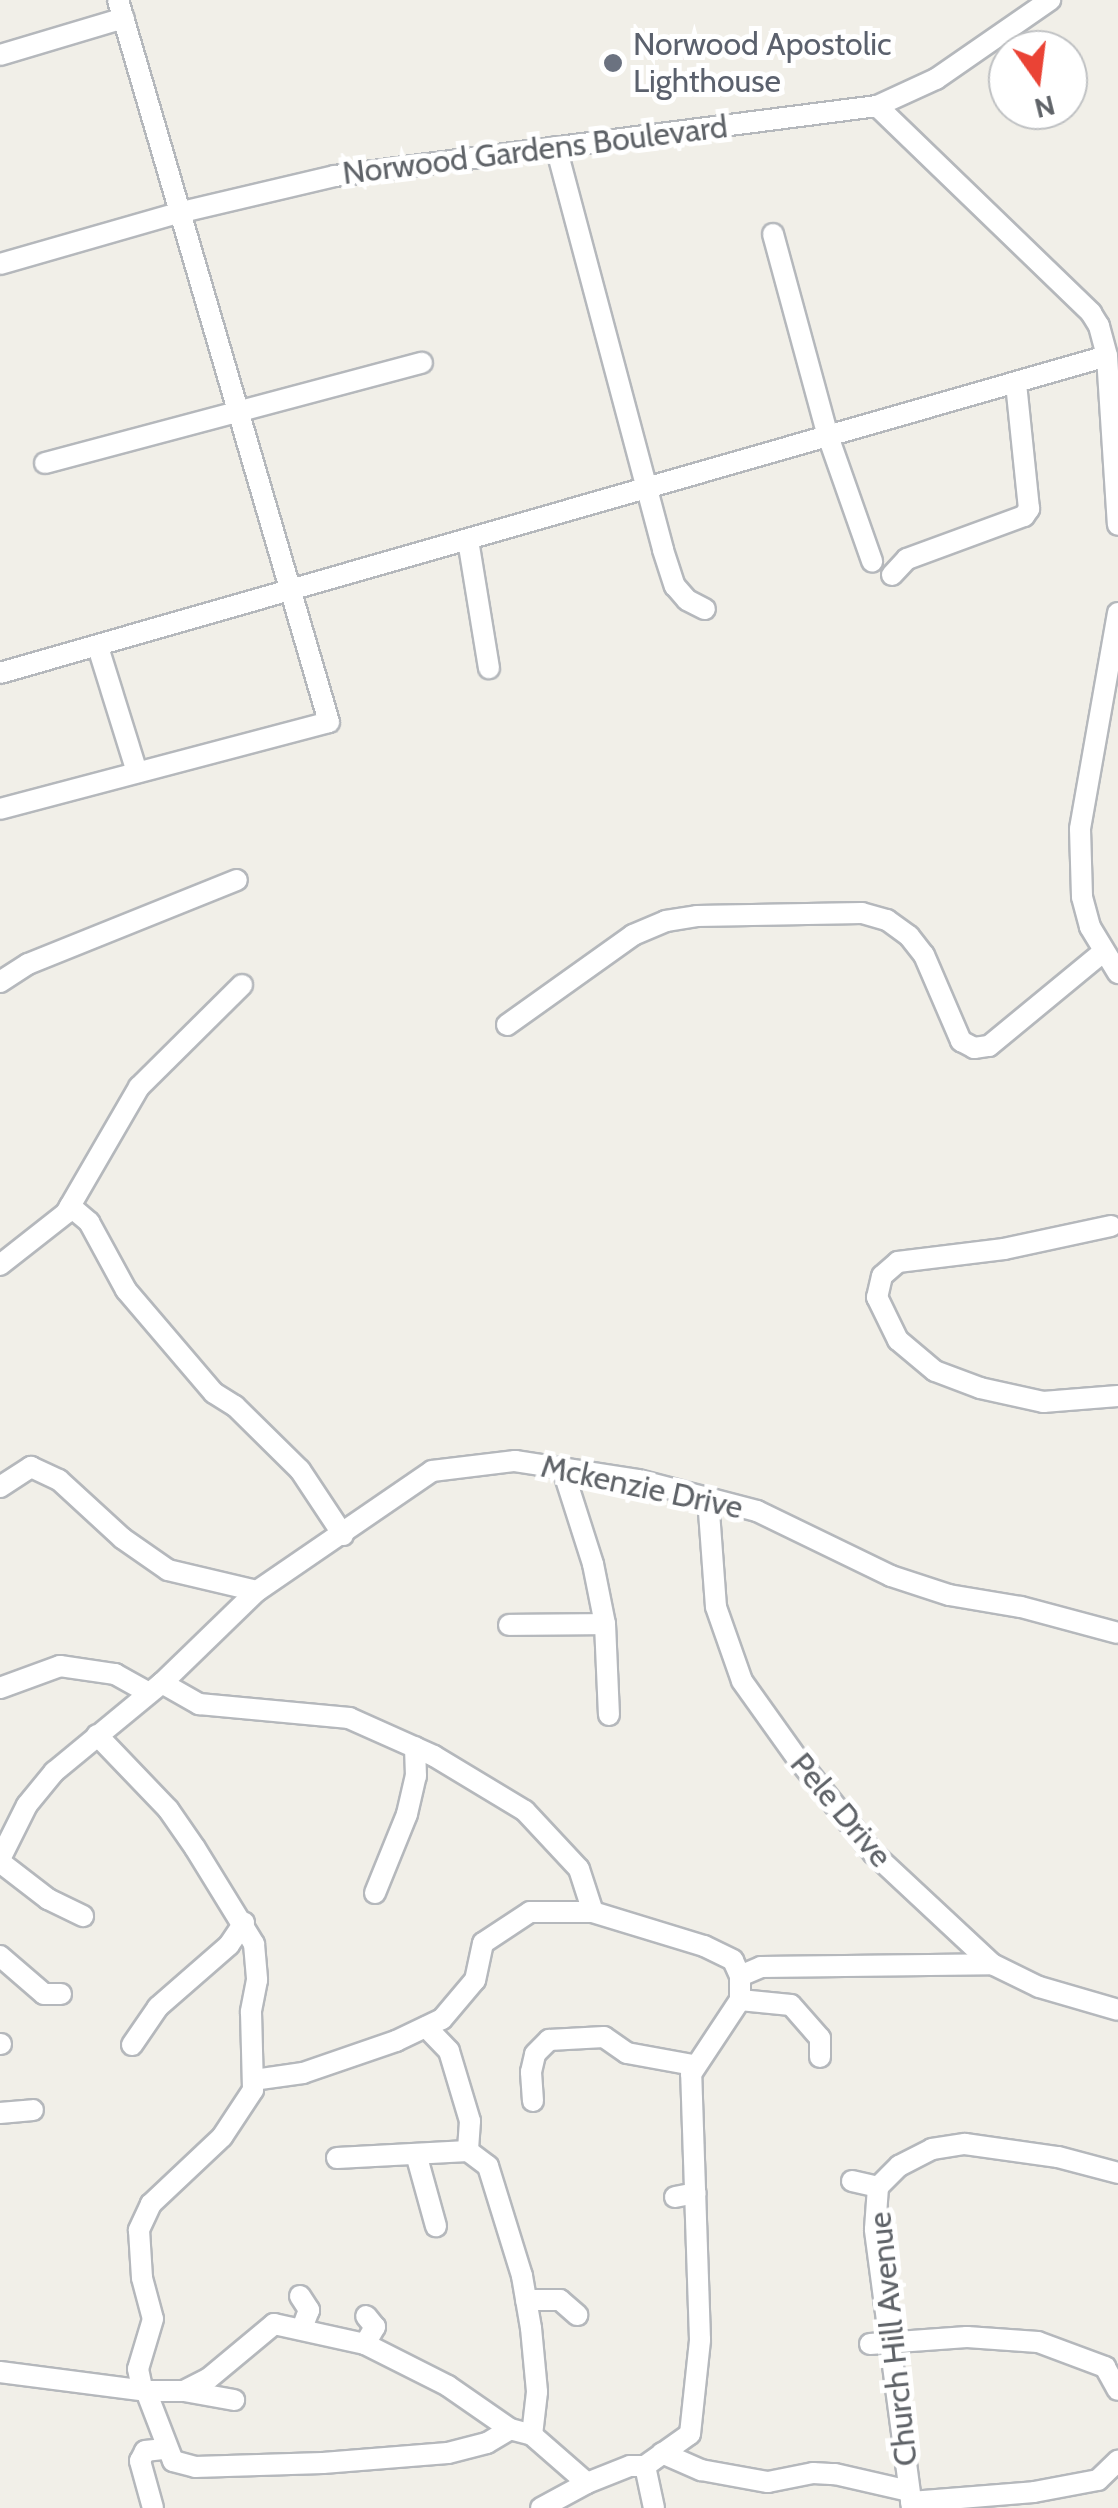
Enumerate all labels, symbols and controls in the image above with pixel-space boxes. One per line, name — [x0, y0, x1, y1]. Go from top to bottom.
place label: Norwood Apostolic Lighthouse — [633, 26, 891, 101]
north arrow — [988, 30, 1088, 130]
marker: Norwood Apostolic Lighthouse — [602, 52, 624, 74]
text: N — [1031, 88, 1058, 126]
street label: Norwood Gardens Boulevard — [340, 107, 730, 193]
street label: Mckenzie Drive — [538, 1447, 746, 1527]
street label: Pele Drive — [782, 1745, 900, 1875]
street label: Church Hill Avenue — [861, 2210, 925, 2468]

